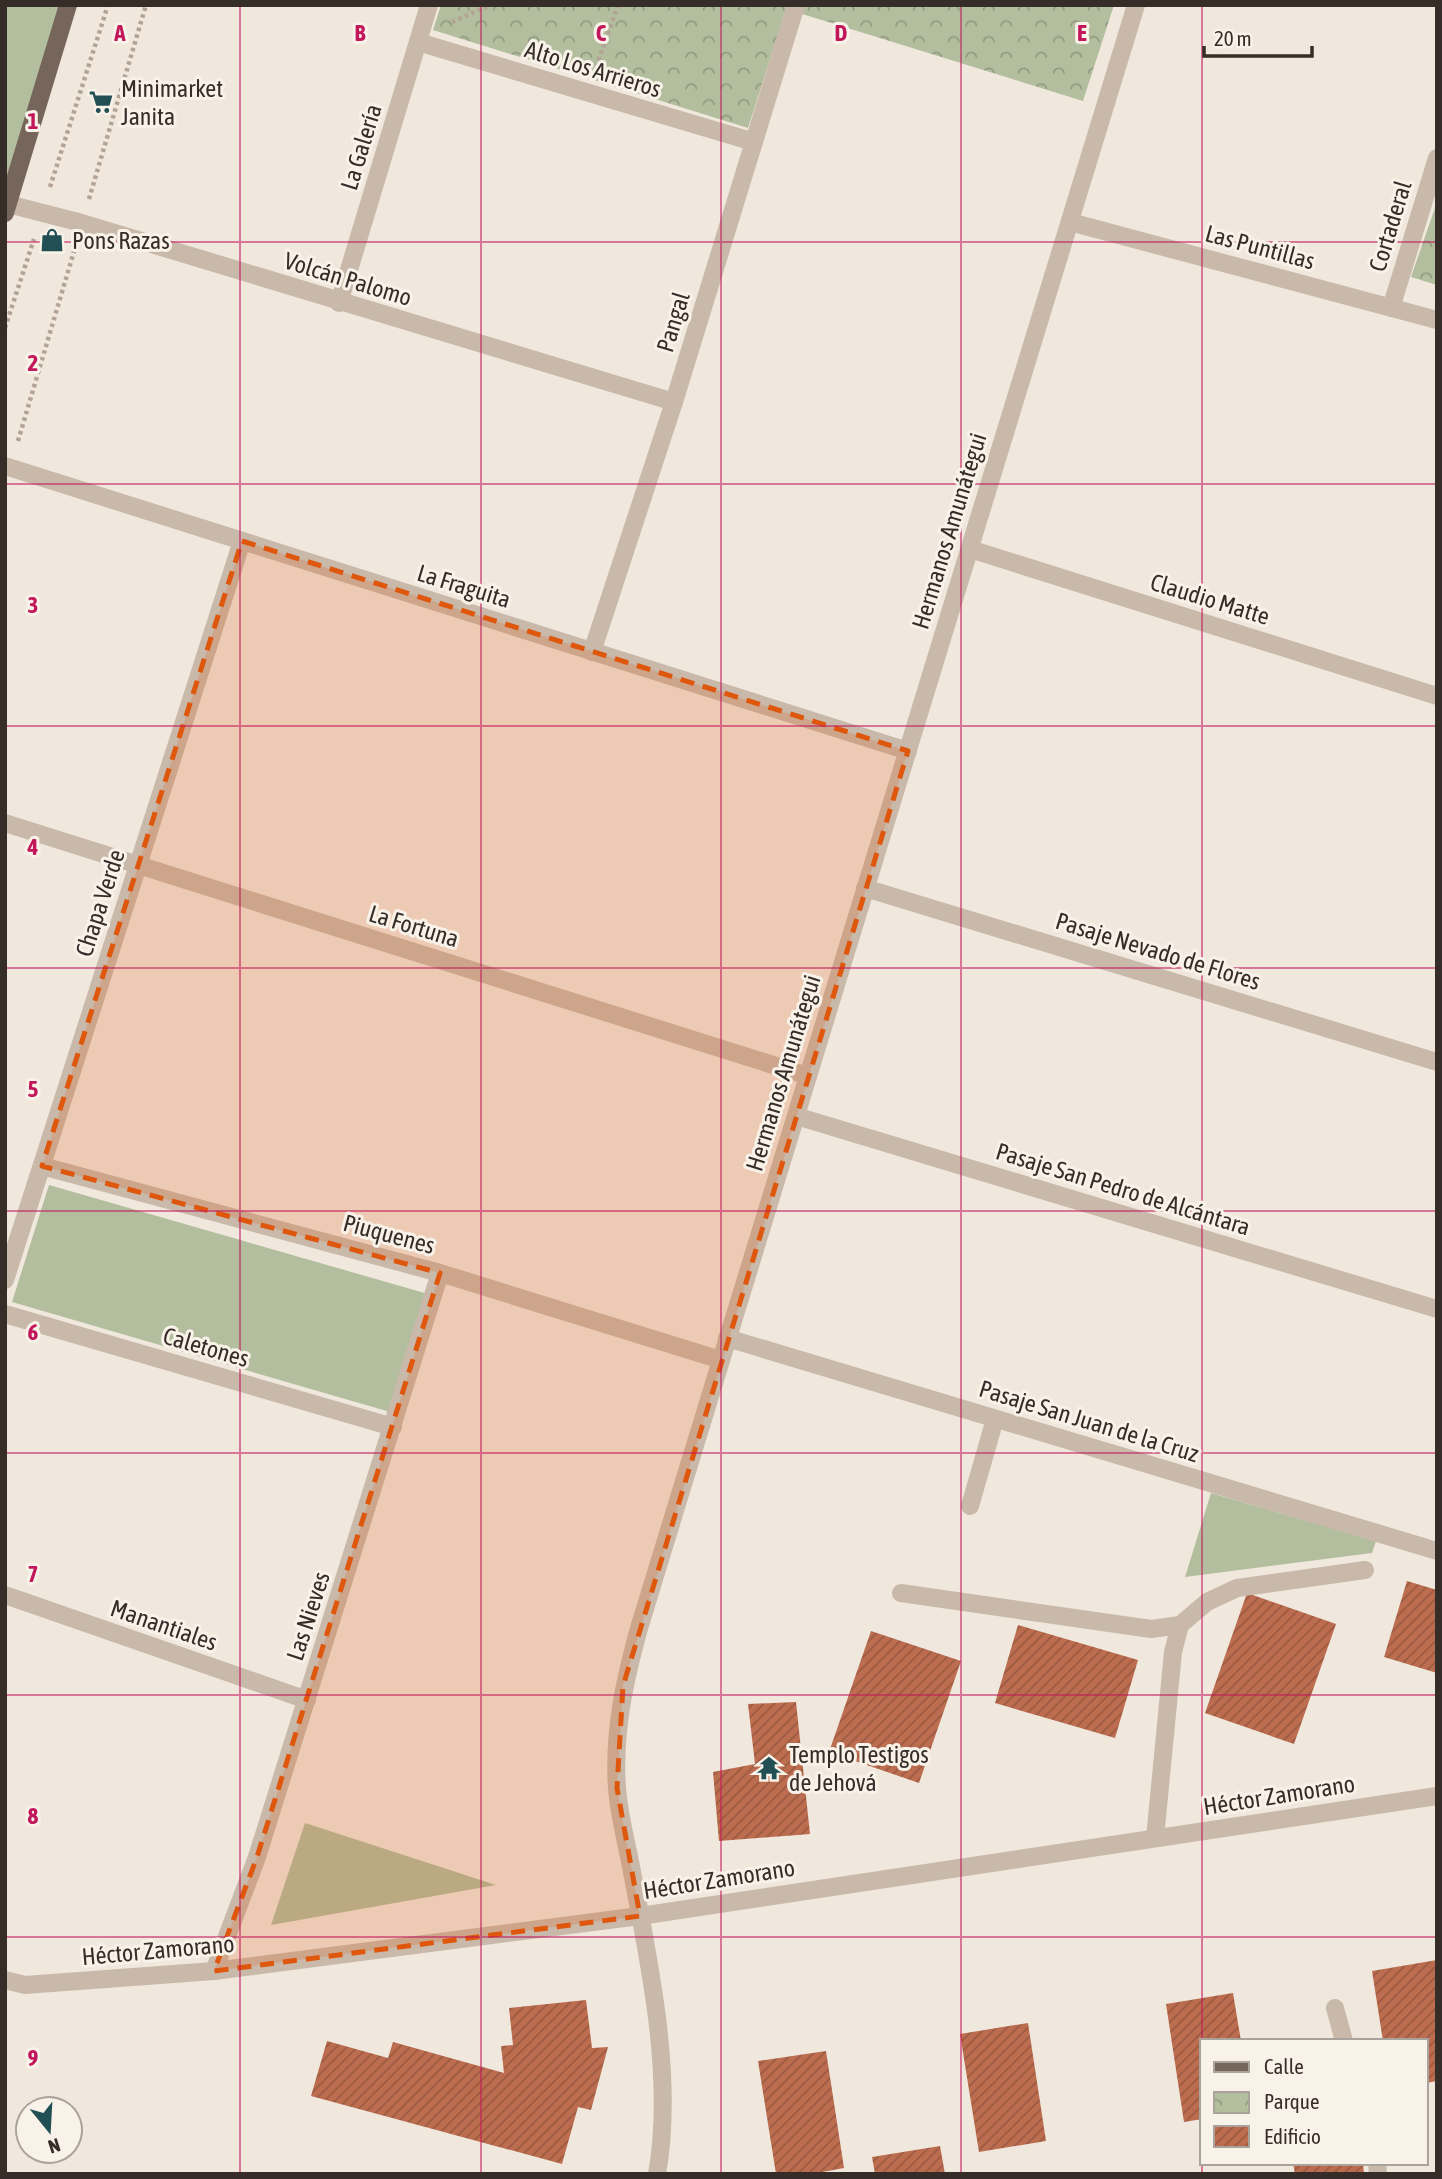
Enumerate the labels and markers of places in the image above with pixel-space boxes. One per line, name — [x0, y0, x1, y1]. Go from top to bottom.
place label: Minimarket Janita — [121, 75, 223, 130]
supermarket icon: Minimarket Janita — [87, 88, 115, 116]
shop icon: Pons Razas — [38, 226, 66, 254]
place label: Pons Razas — [72, 227, 170, 254]
place label: Templo Testigos de Jehová — [789, 1741, 929, 1796]
temple icon: Templo Testigos de Jehová — [755, 1754, 783, 1782]

